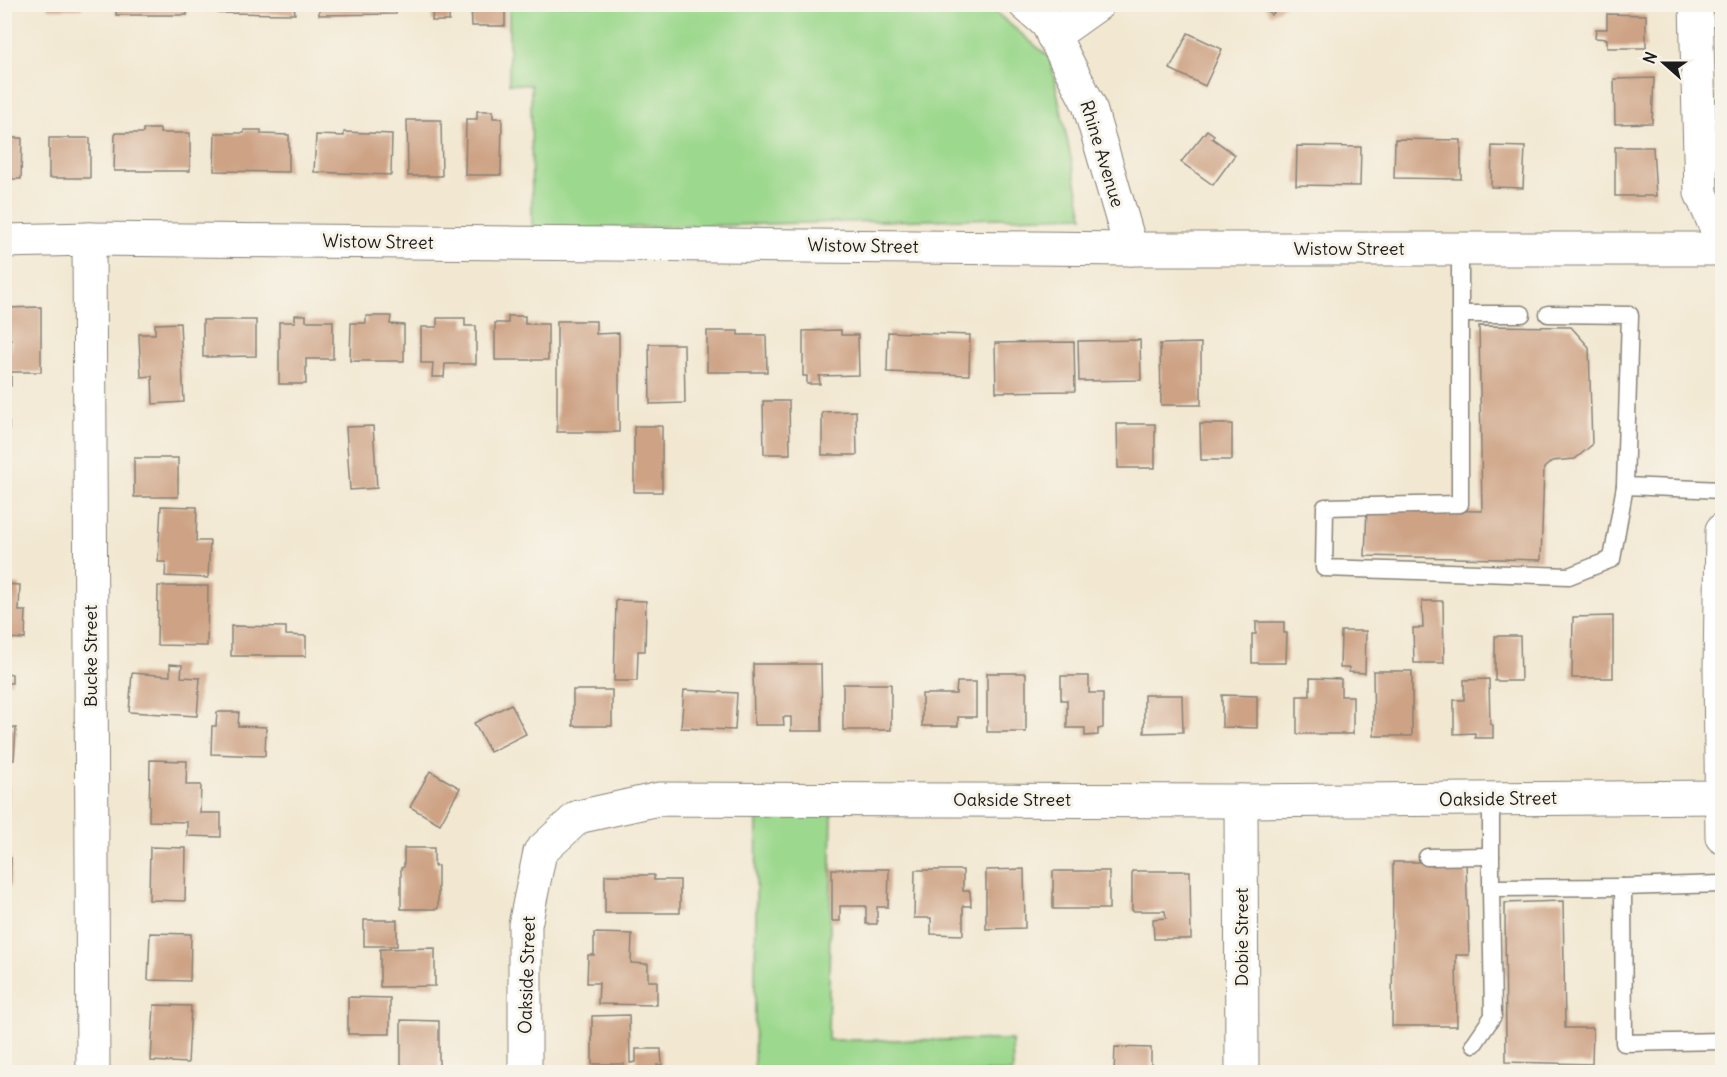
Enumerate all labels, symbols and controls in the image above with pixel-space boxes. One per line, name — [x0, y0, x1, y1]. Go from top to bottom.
north arrow — [1634, 33, 1694, 93]
text: N — [1639, 49, 1661, 66]
street label: Rhine Avenue — [1075, 98, 1130, 210]
street label: Wistow Street — [322, 229, 434, 254]
street label: Wistow Street — [807, 233, 919, 258]
street label: Wistow Street — [1293, 237, 1405, 260]
street label: Bucke Street — [79, 605, 102, 707]
street label: Oakside Street — [1439, 786, 1557, 811]
street label: Oakside Street — [953, 788, 1071, 811]
street label: Dobie Street — [1230, 888, 1253, 986]
street label: Oakside Street — [513, 916, 540, 1034]

